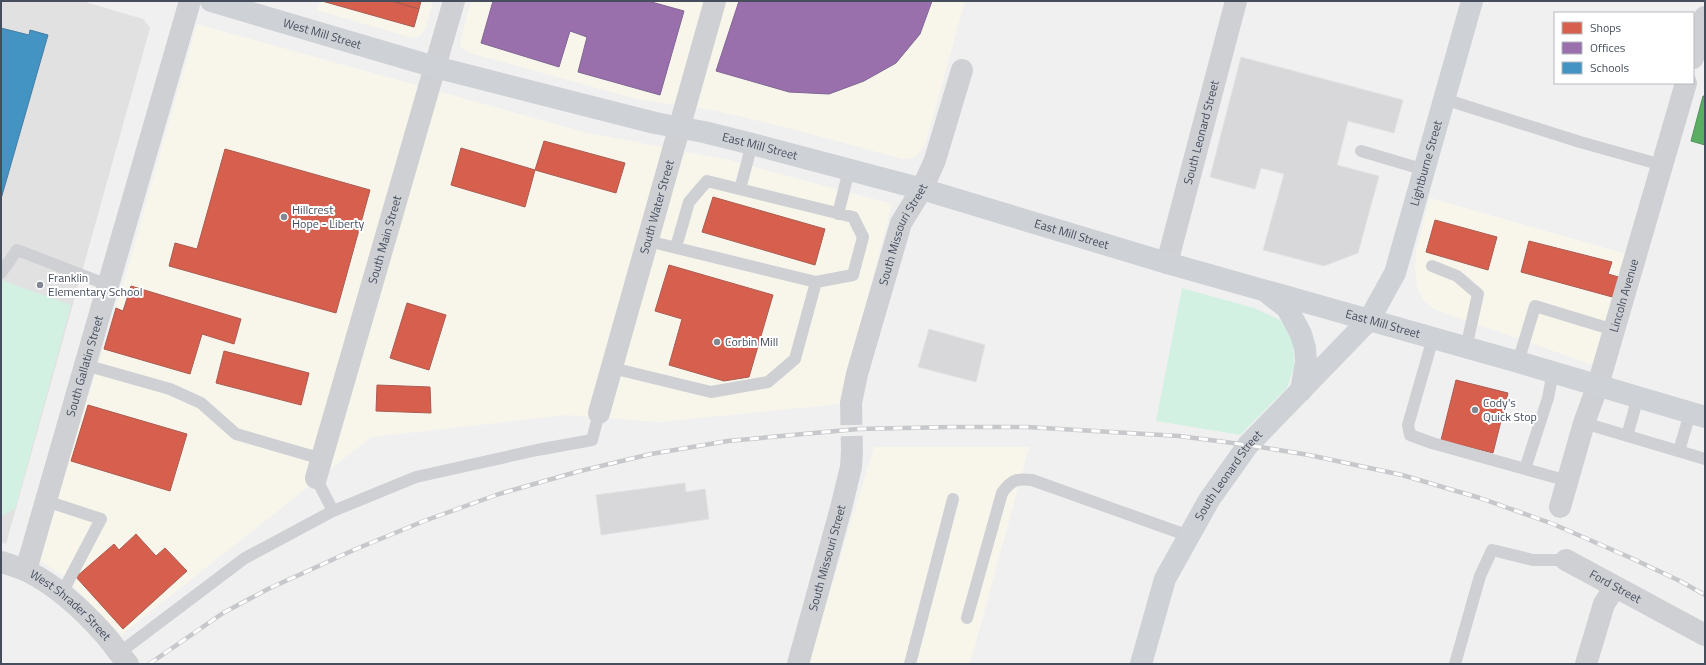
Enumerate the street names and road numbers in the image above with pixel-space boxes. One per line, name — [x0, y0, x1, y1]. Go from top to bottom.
street label: West Mill Street — [281, 13, 365, 54]
street label: South Leonard Street — [1178, 77, 1224, 187]
street label: Lightburne Street — [1404, 117, 1447, 208]
street label: East Mill Street — [720, 127, 800, 165]
street label: South Water Street — [634, 157, 679, 256]
street label: South Missouri Street — [873, 180, 933, 288]
street label: South Main Street — [363, 192, 406, 286]
street label: East Mill Street — [1032, 213, 1112, 254]
street label: Lincoln Avenue — [1604, 256, 1643, 334]
street label: East Mill Street — [1343, 304, 1423, 343]
street label: South Gallatin Street — [61, 313, 108, 419]
street label: South Leonard Street — [1189, 425, 1267, 524]
street label: South Missouri Street — [803, 502, 851, 613]
street label: West Shrader Street — [26, 564, 116, 645]
street label: Ford Street — [1586, 564, 1646, 608]

